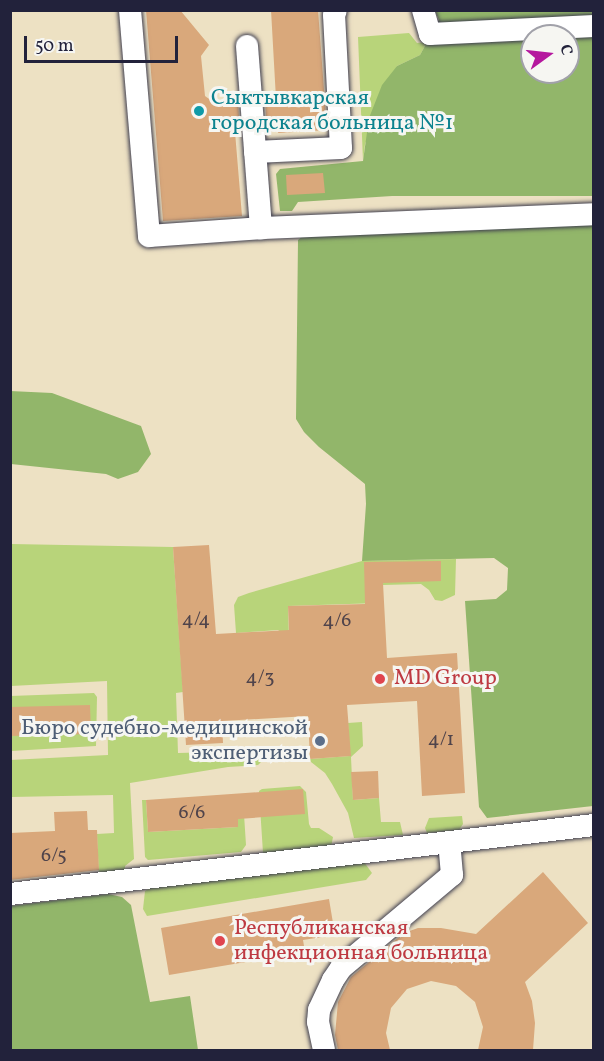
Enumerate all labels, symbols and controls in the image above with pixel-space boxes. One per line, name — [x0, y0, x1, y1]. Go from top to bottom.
scale bar — [27, 24, 182, 62]
north arrow — [520, 24, 580, 84]
text: 50 m — [35, 34, 74, 59]
text: С — [553, 42, 577, 58]
place label: Сыктывкарская городская больница №1 — [211, 85, 453, 136]
marker: Сыктывкарская городская больница №1 — [192, 104, 206, 118]
house number: 4/4 — [182, 608, 210, 632]
house number: 4/6 — [323, 609, 351, 633]
house number: 4/3 — [246, 666, 274, 690]
place label: MD Group — [394, 666, 497, 692]
marker: MD Group — [371, 670, 389, 688]
place label: Бюро судебно-медицинской экспертизы — [21, 715, 308, 766]
house number: 4/1 — [428, 728, 454, 752]
marker: Бюро судебно-медицинской экспертизы — [313, 734, 327, 748]
house number: 6/6 — [179, 801, 205, 825]
house number: 6/5 — [41, 844, 67, 868]
place label: Республиканская инфекционная больница — [234, 915, 488, 966]
marker: Республиканская инфекционная больница — [211, 932, 229, 950]

